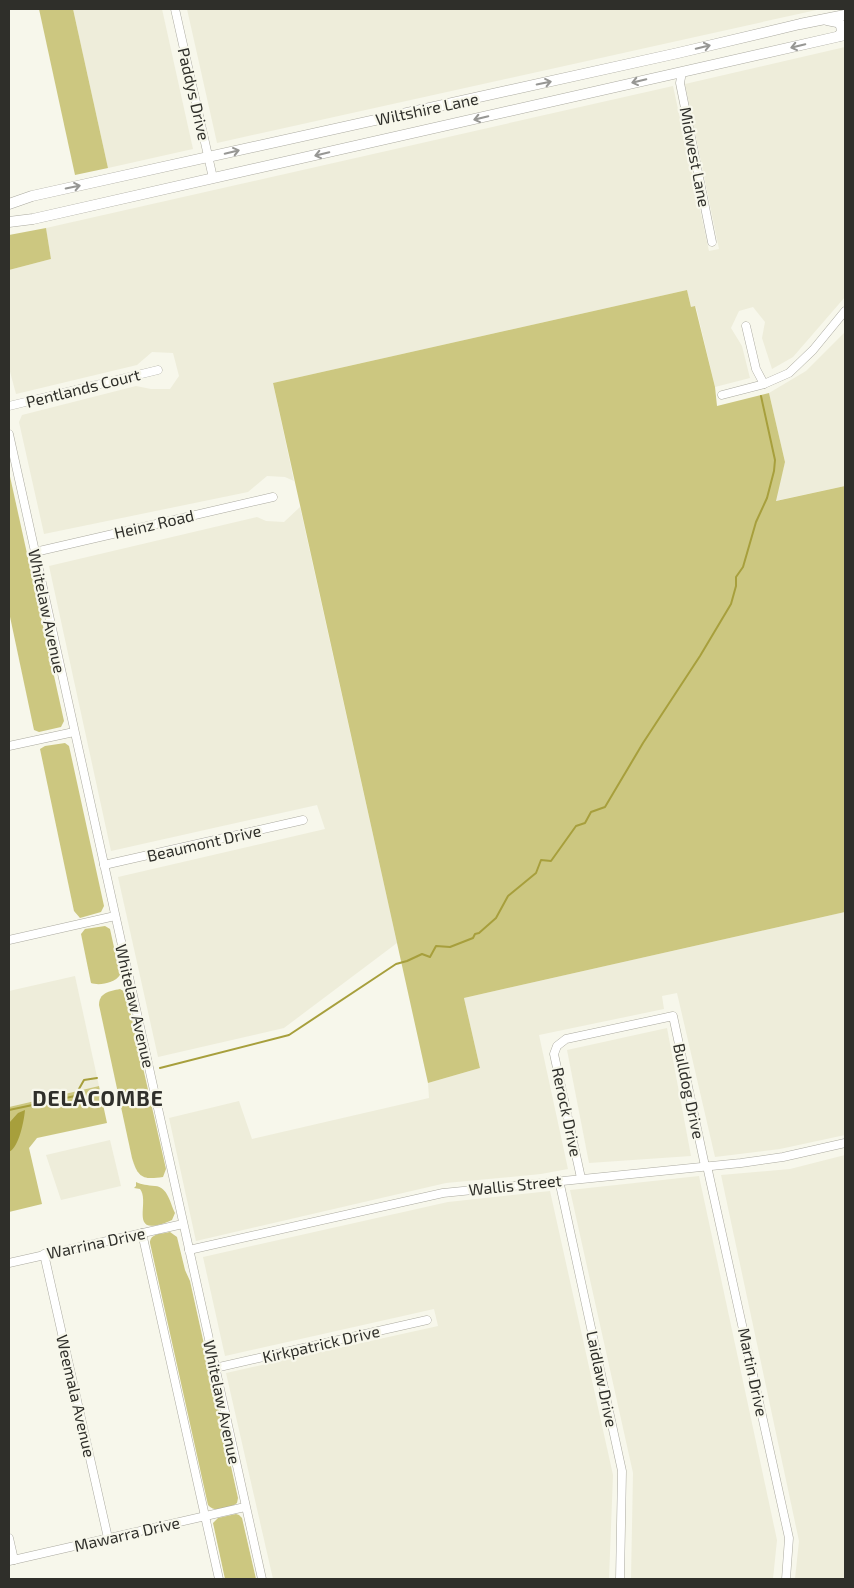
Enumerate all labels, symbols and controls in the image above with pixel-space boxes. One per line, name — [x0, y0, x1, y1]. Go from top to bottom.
one-way arrow — [694, 42, 710, 51]
one-way arrow — [790, 42, 806, 51]
street label: Paddys Drive — [175, 46, 214, 142]
one-way arrow — [632, 77, 648, 87]
one-way arrow — [536, 78, 552, 87]
street label: Wiltshire Lane — [374, 88, 480, 129]
street label: Midwest Lane — [676, 105, 715, 209]
one-way arrow — [473, 114, 489, 123]
one-way arrow — [223, 147, 239, 156]
one-way arrow — [315, 150, 331, 159]
one-way arrow — [65, 182, 81, 191]
street label: Pentlands Court — [24, 364, 142, 411]
street label: Heinz Road — [112, 505, 196, 542]
street label: Whitelaw Avenue — [25, 547, 70, 675]
street label: Beaumont Drive — [145, 820, 263, 865]
street label: Whitelaw Avenue — [112, 942, 159, 1070]
street label: Bulldog Drive — [670, 1041, 709, 1140]
street label: Rerock Drive — [549, 1065, 586, 1158]
district label: DELACOMBE — [32, 1085, 164, 1110]
street label: Wallis Street — [468, 1170, 562, 1199]
street label: Warrina Drive — [45, 1223, 147, 1262]
street label: Kirkpatrick Drive — [260, 1321, 381, 1366]
street label: Martin Drive — [735, 1326, 772, 1418]
street label: Laidlaw Drive — [583, 1329, 622, 1429]
street label: Weemala Avenue — [53, 1333, 100, 1459]
street label: Whitelaw Avenue — [200, 1338, 245, 1466]
street label: Mawarra Drive — [72, 1512, 182, 1555]

